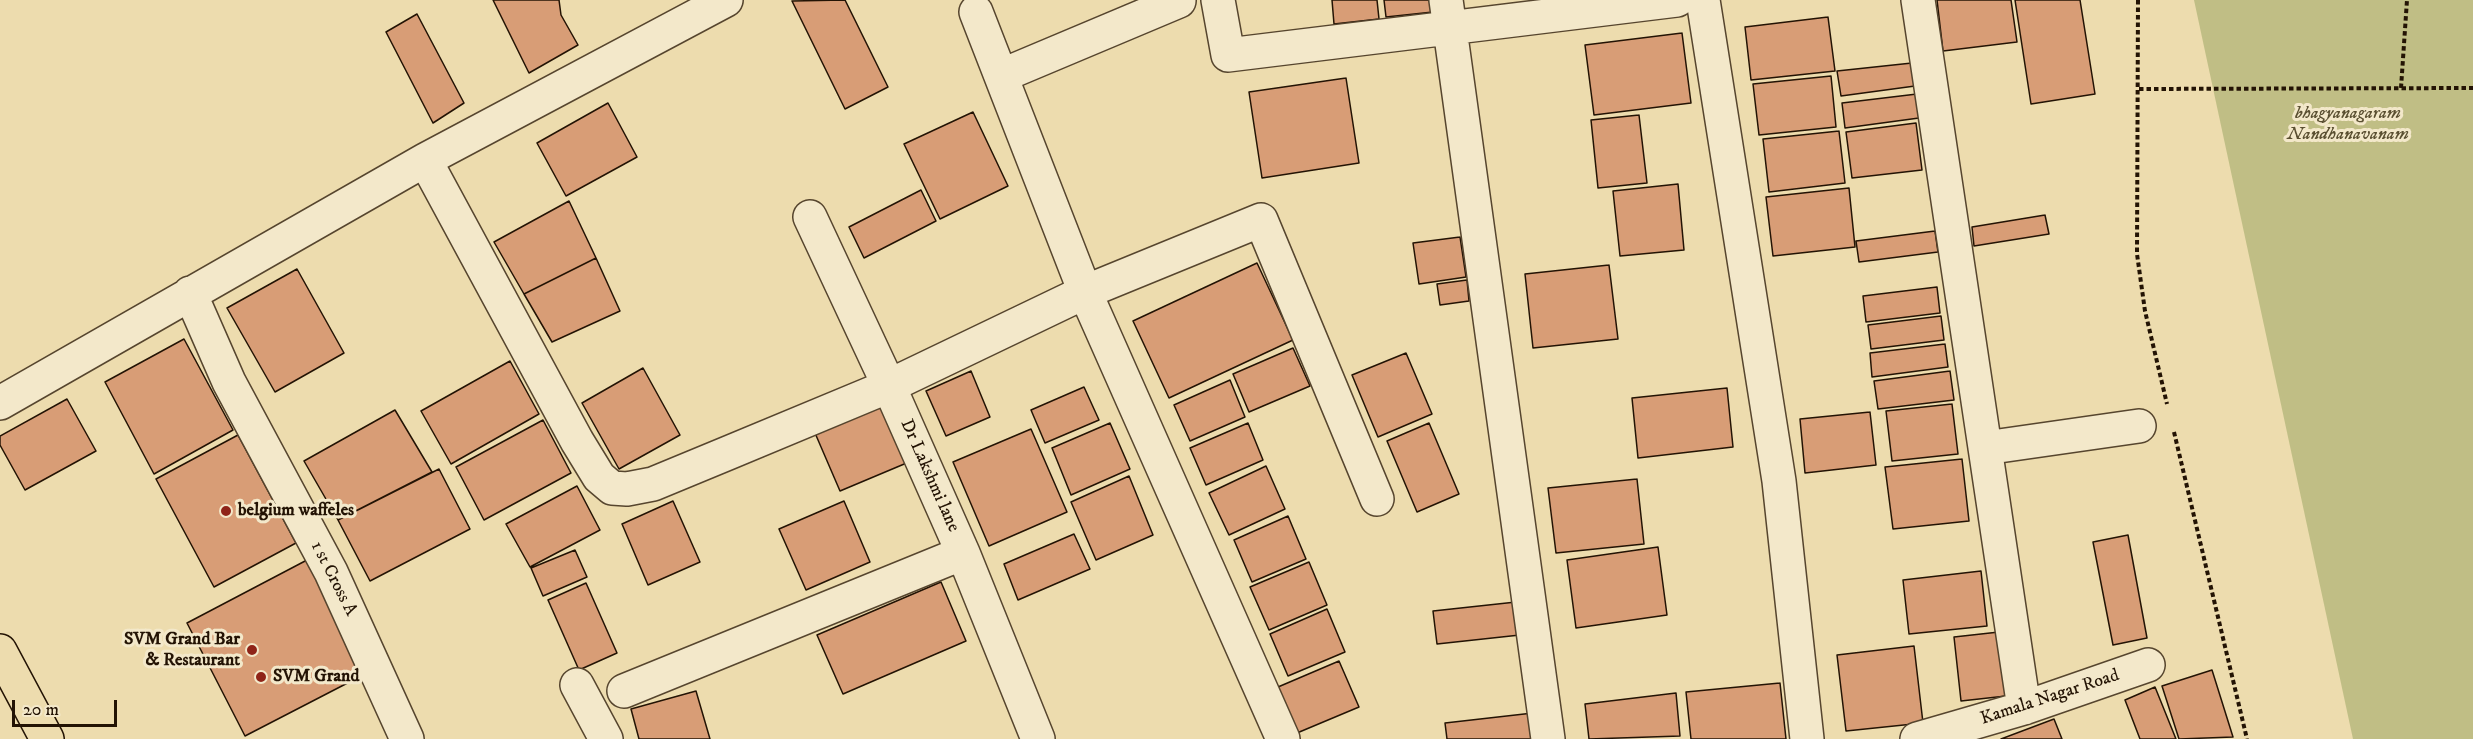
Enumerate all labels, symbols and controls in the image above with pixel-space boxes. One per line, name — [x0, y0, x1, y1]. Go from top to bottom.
park label: bhagyanagaram Nandhanavanam — [2287, 103, 2409, 146]
street label: Dr Lakshmi lane — [895, 416, 963, 536]
place label: belgium waffeles — [238, 500, 354, 522]
marker: belgium waffeles — [219, 504, 233, 518]
street label: 1 st Cross A — [305, 538, 361, 620]
place label: SVM Grand Bar & Restaurant — [124, 629, 240, 672]
marker: SVM Grand Bar & Restaurant — [245, 643, 259, 657]
street label: Kamala Nagar Road — [1978, 665, 2122, 731]
place label: SVM Grand — [273, 666, 359, 688]
marker: SVM Grand — [254, 670, 268, 684]
scale bar — [15, 688, 120, 726]
text: 20 m — [23, 699, 59, 721]

